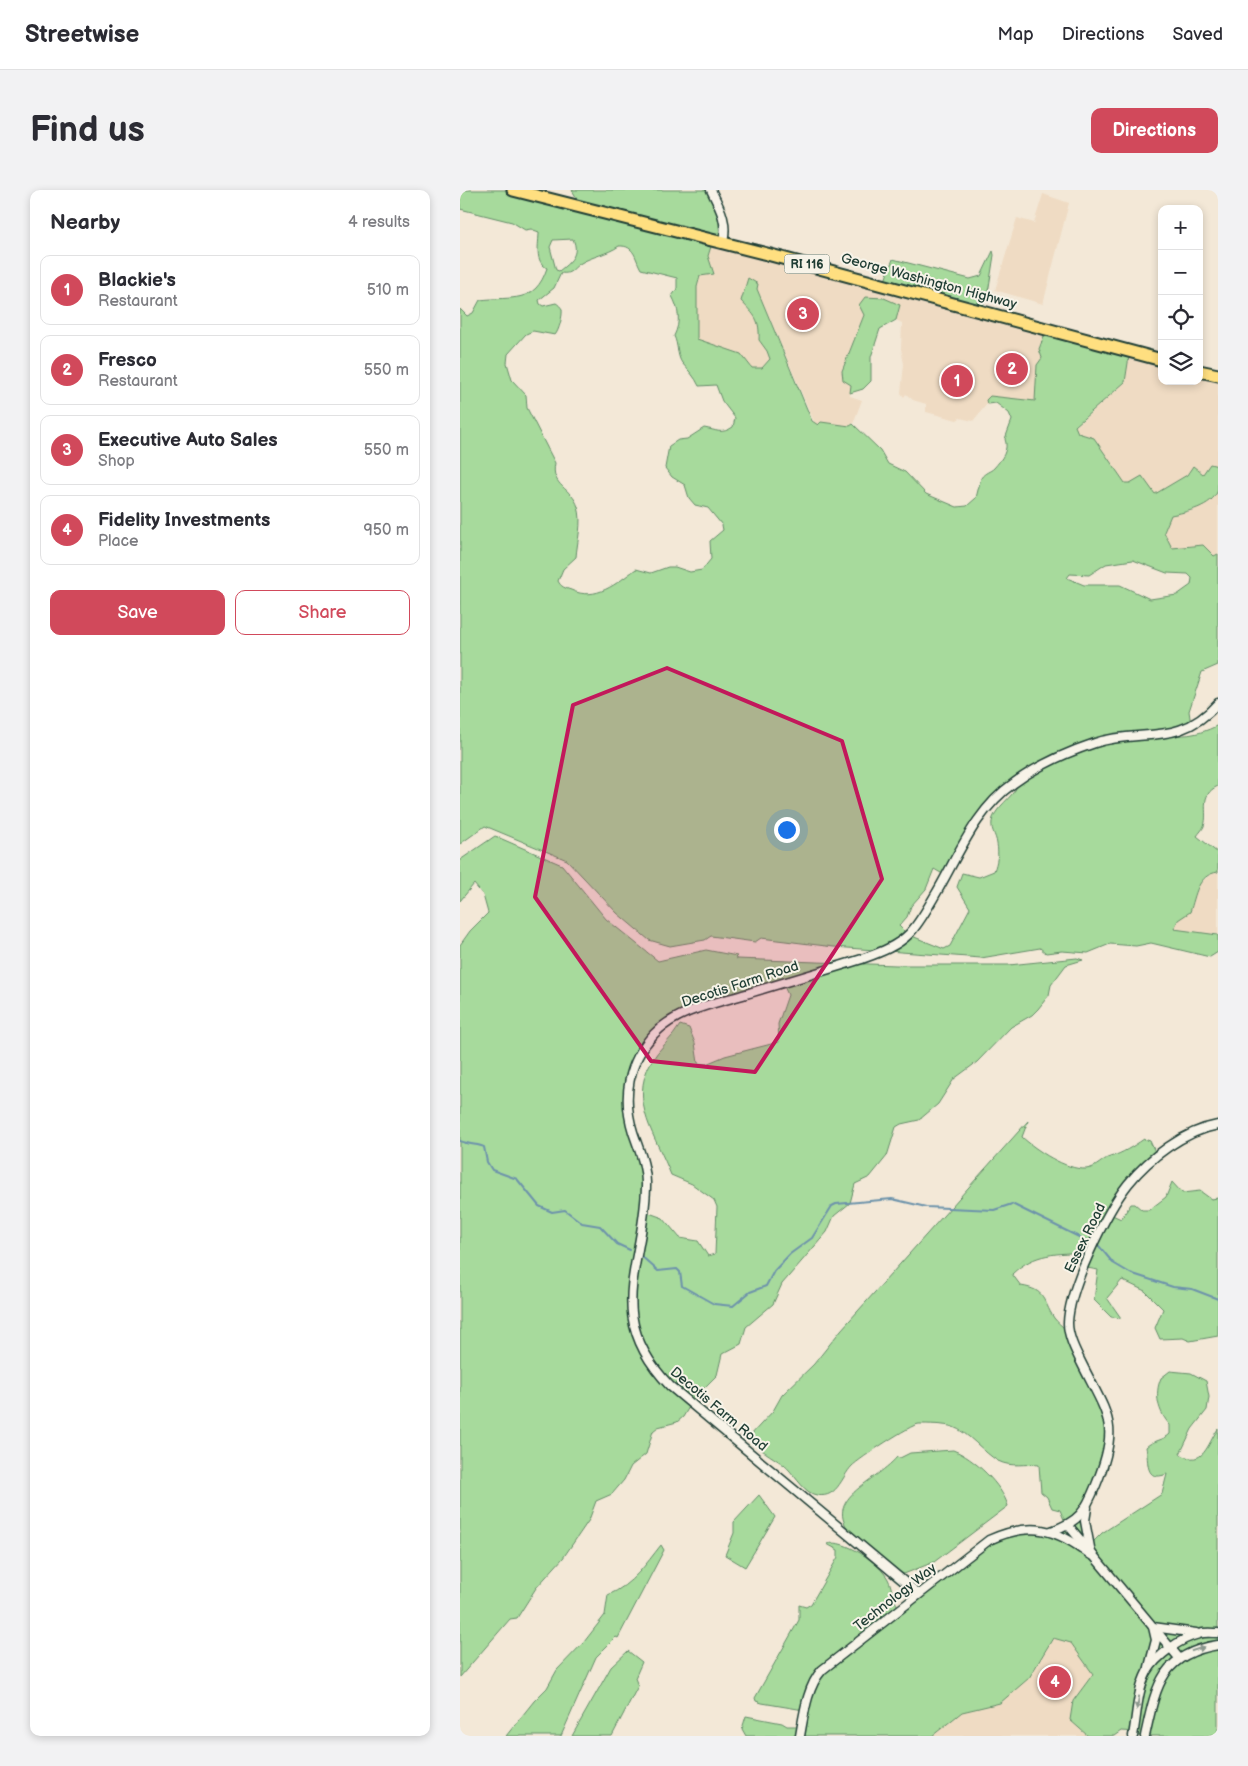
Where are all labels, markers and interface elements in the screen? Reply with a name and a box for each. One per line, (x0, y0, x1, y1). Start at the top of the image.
text: Streetwise (25, 20, 139, 49)
text: Map (998, 24, 1034, 45)
text: Directions (1062, 24, 1144, 45)
text: Saved (1172, 24, 1223, 45)
button: Directions (1091, 108, 1218, 153)
text: Find us (30, 109, 145, 152)
map controls (1158, 205, 1203, 385)
button: + (1158, 205, 1203, 250)
text: Nearby (50, 210, 120, 235)
text: 4 results (348, 213, 410, 232)
street label: George Washington Highway (839, 249, 1019, 313)
button: − (1158, 250, 1203, 295)
road number: RI 116 (784, 254, 830, 274)
text: Blackie's (98, 269, 176, 292)
text: 1 (64, 281, 70, 300)
text: 510 m (367, 281, 409, 300)
text: Restaurant (98, 292, 178, 311)
pin: 3 (787, 295, 819, 333)
button: locate (1158, 295, 1203, 340)
button: layers (1158, 340, 1203, 385)
text: Fresco (98, 349, 157, 372)
pin: 2 (996, 350, 1028, 388)
text: 2 (62, 361, 72, 380)
text: 550 m (364, 361, 409, 380)
pin: 1 (941, 362, 973, 400)
text: Restaurant (98, 372, 178, 391)
text: Executive Auto Sales (98, 429, 278, 452)
text: 3 (62, 441, 72, 460)
text: 550 m (364, 441, 409, 460)
text: Shop (98, 452, 135, 471)
text: Fidelity Investments (98, 509, 270, 532)
text: 4 (62, 521, 72, 540)
text: 950 m (364, 521, 409, 540)
text: Place (98, 532, 139, 551)
button: Save (50, 590, 225, 635)
button: Share (235, 590, 410, 635)
your location (774, 817, 800, 843)
street label: Decotis Farm Road (679, 957, 801, 1011)
street label: Essex Road (1061, 1200, 1109, 1276)
street label: Decotis Farm Road (667, 1363, 771, 1455)
street label: Technology Way (850, 1559, 940, 1635)
one-way arrow (1190, 1645, 1205, 1653)
pin: 4 (1039, 1663, 1071, 1701)
one-way arrow (1134, 1696, 1142, 1712)

